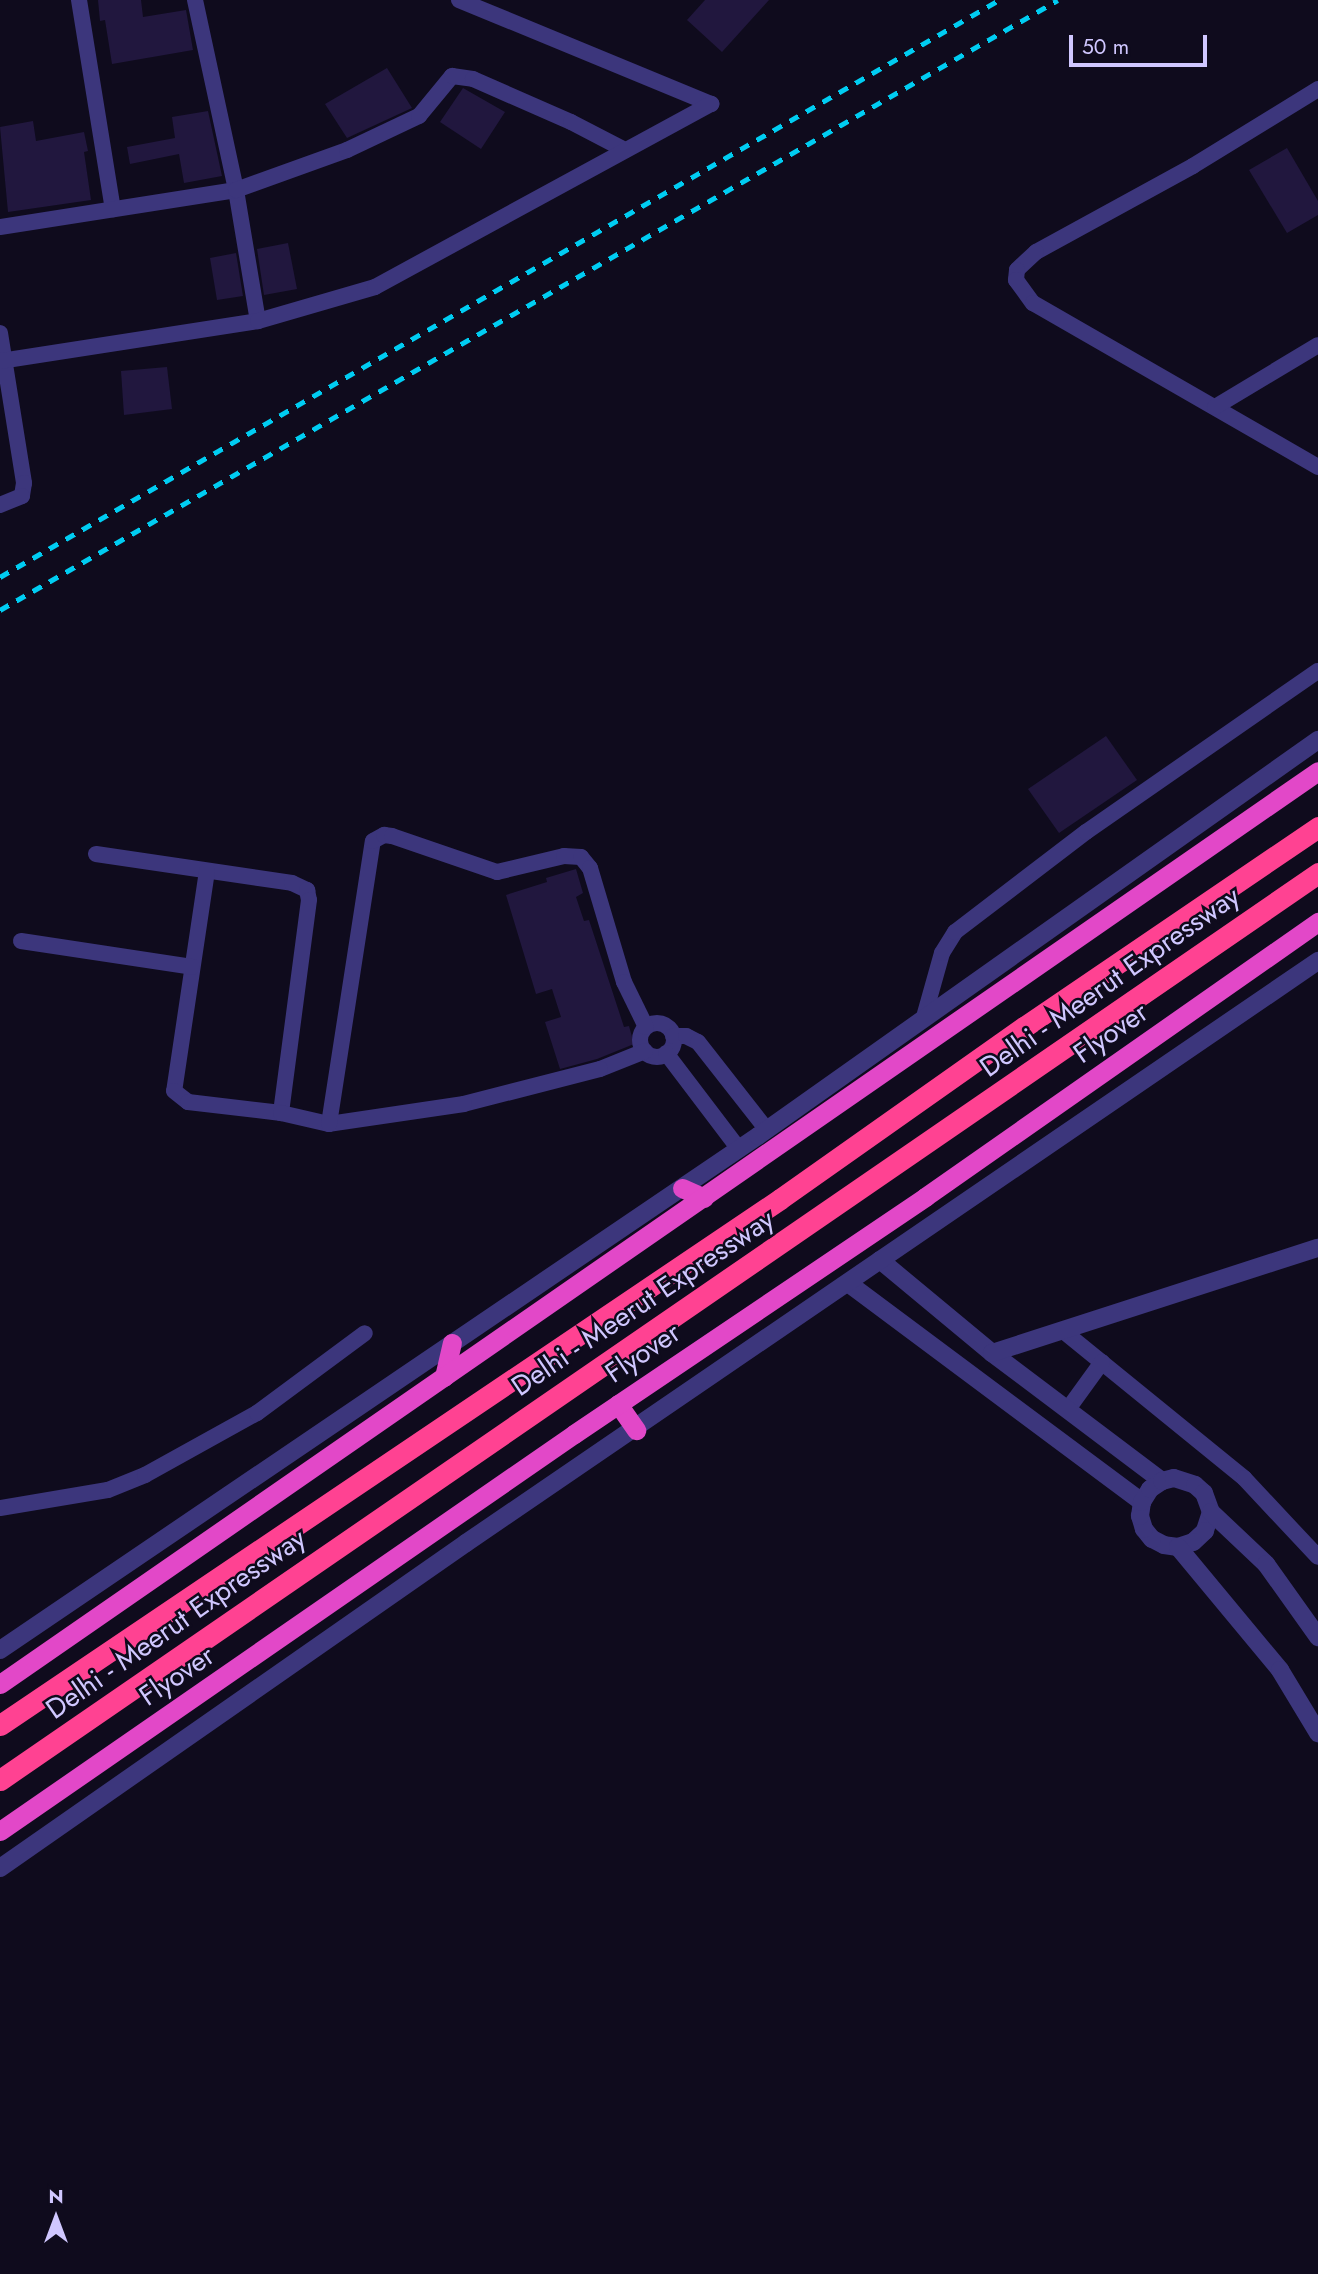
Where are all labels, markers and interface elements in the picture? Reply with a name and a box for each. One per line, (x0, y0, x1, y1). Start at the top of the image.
scale bar (1073, 21, 1211, 65)
text: 50 m (1082, 32, 1129, 62)
street label: Delhi - Meerut Expressway (974, 880, 1246, 1084)
street label: Flyover (1067, 995, 1155, 1071)
street label: Delhi - Meerut Expressway (505, 1203, 781, 1403)
street label: Flyover (599, 1316, 687, 1390)
street label: Delhi - Meerut Expressway (40, 1522, 312, 1726)
street label: Flyover (133, 1639, 221, 1713)
north arrow (21, 2183, 91, 2253)
text: N (48, 2183, 64, 2210)

